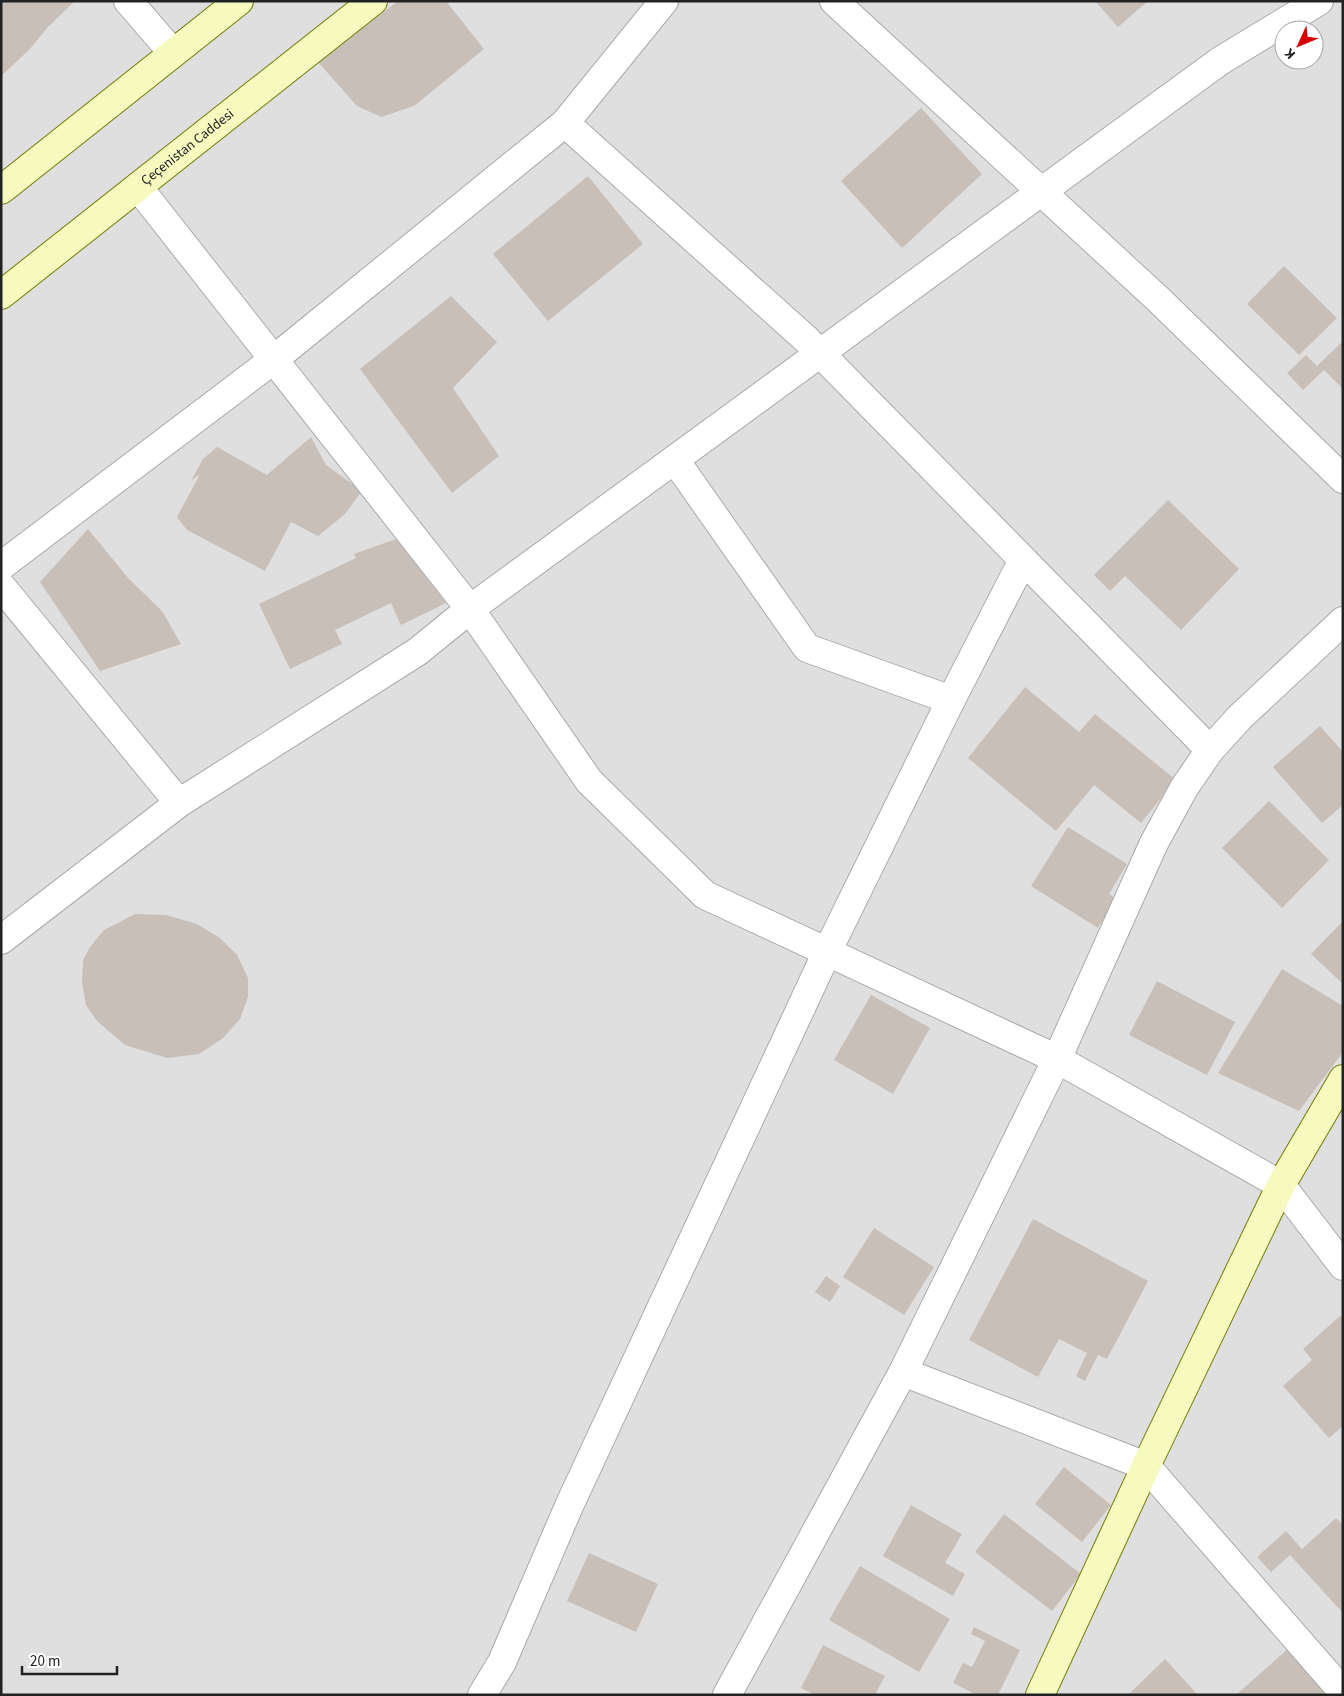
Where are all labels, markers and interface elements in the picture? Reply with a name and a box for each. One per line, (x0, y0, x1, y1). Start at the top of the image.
north arrow (1274, 20, 1324, 70)
text: K (1280, 43, 1301, 63)
street label: Çeçenistan Caddesi (137, 104, 238, 190)
scale bar (22, 1644, 118, 1676)
text: 20 m (30, 1651, 60, 1672)

